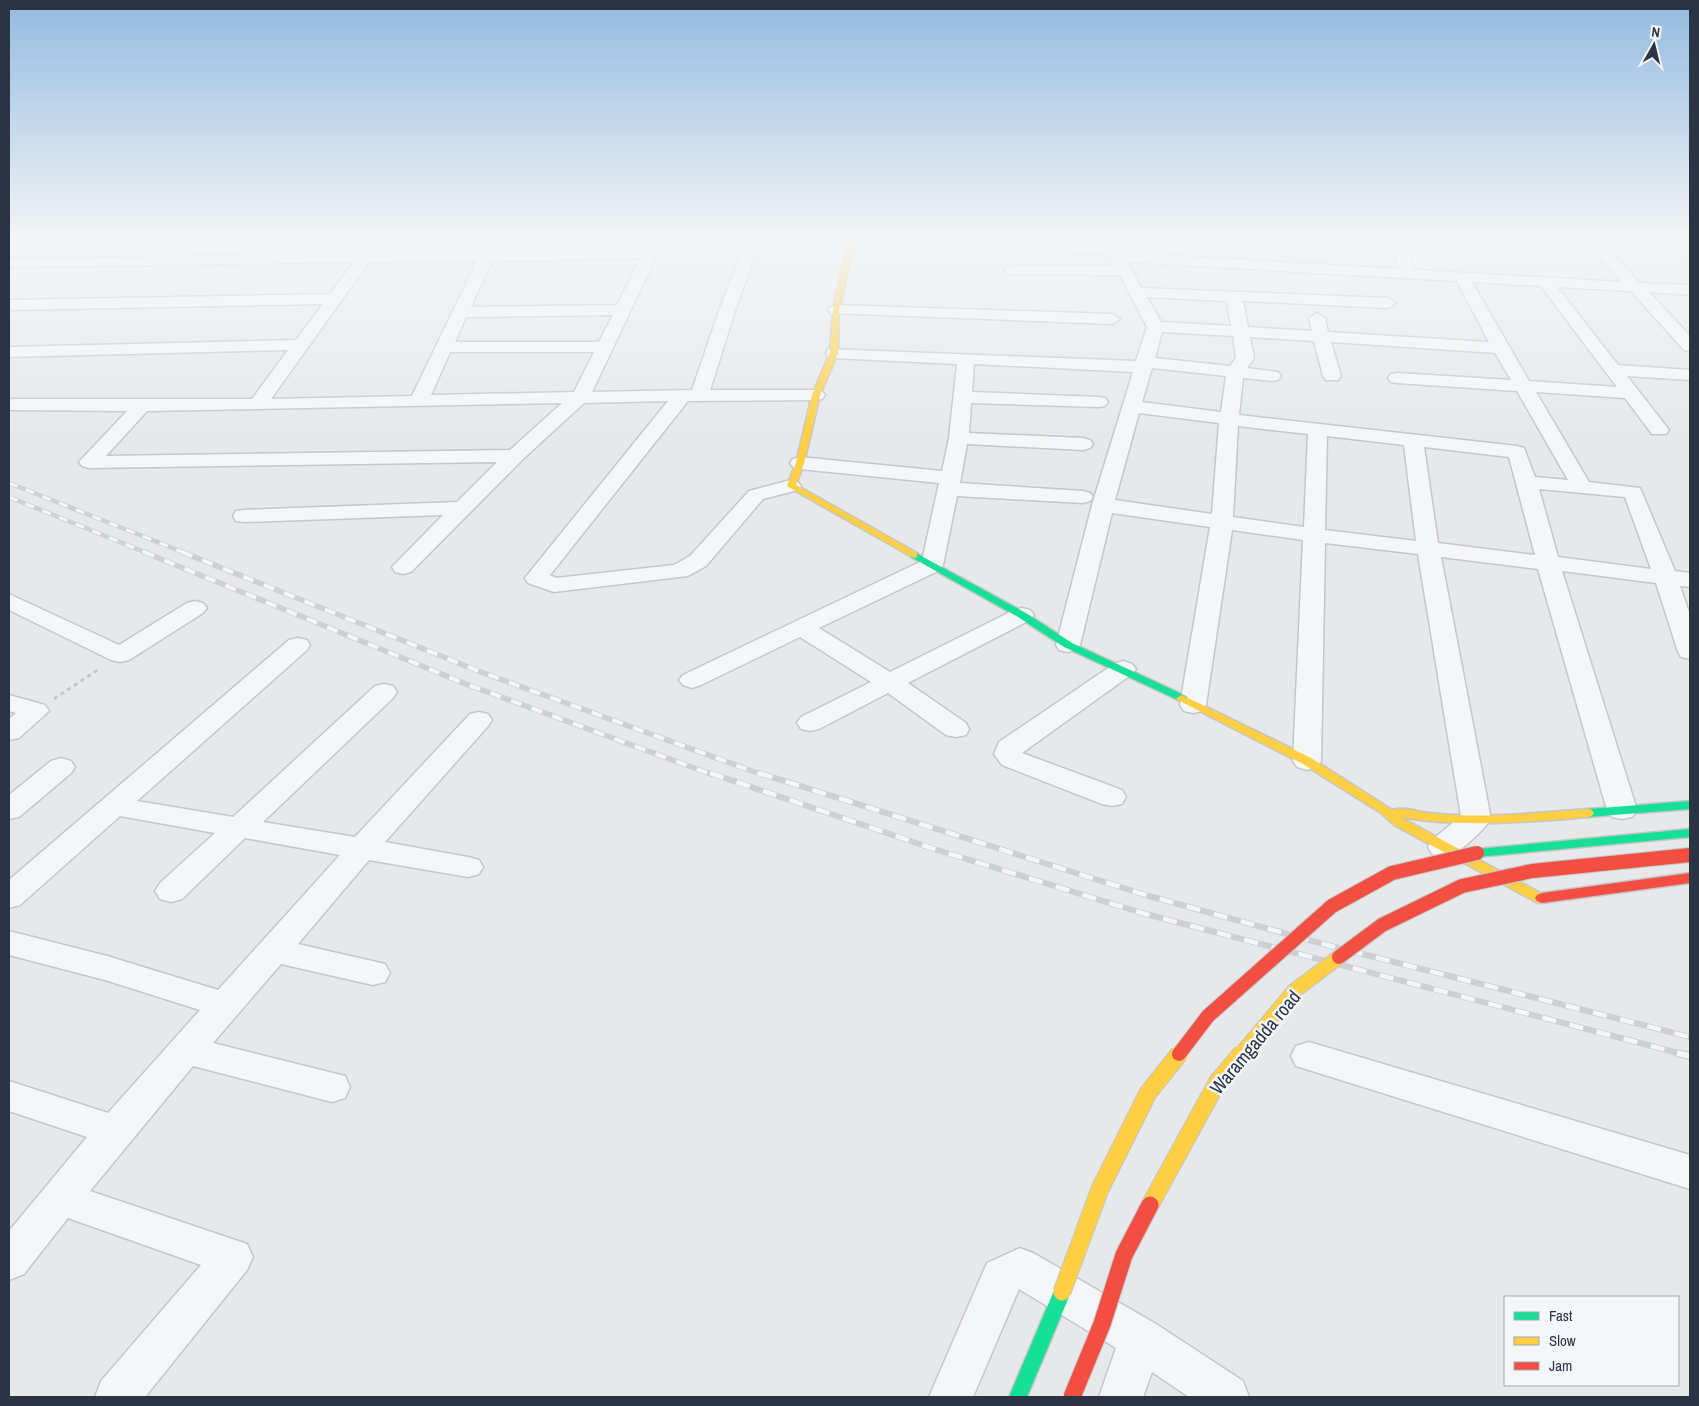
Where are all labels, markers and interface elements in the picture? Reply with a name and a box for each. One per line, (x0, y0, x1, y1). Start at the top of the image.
north arrow (1629, 20, 1679, 70)
text: N (1650, 23, 1661, 42)
street label: Waramgadda road (1204, 984, 1306, 1100)
legend (1504, 1296, 1679, 1386)
text: Fast (1549, 1305, 1573, 1326)
text: Slow (1549, 1330, 1576, 1351)
text: Jam (1549, 1355, 1572, 1376)

